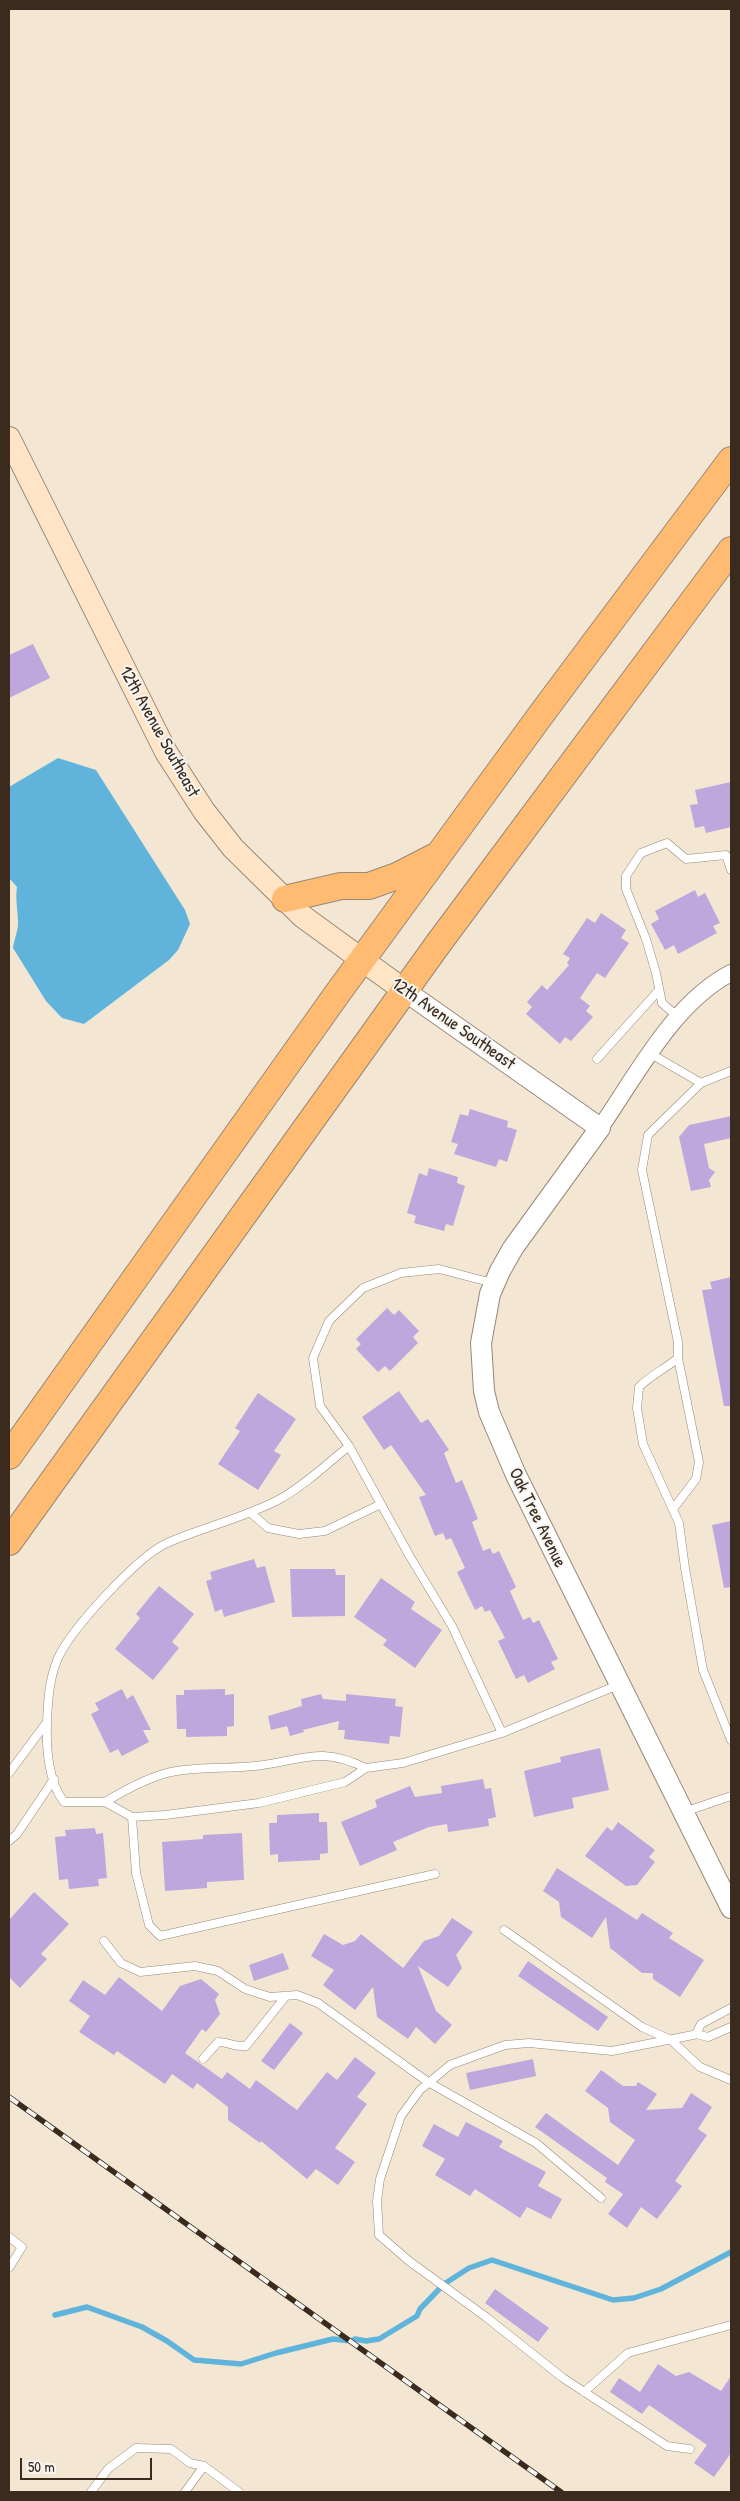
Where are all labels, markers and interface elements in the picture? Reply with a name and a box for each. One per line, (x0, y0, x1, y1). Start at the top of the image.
street label: 12th Avenue Southeast (114, 663, 204, 801)
street label: 12th Avenue Southeast (387, 973, 519, 1075)
street label: Oak Tree Avenue (504, 1465, 570, 1571)
scale bar (22, 2448, 155, 2480)
text: 50 m (28, 2456, 55, 2477)

